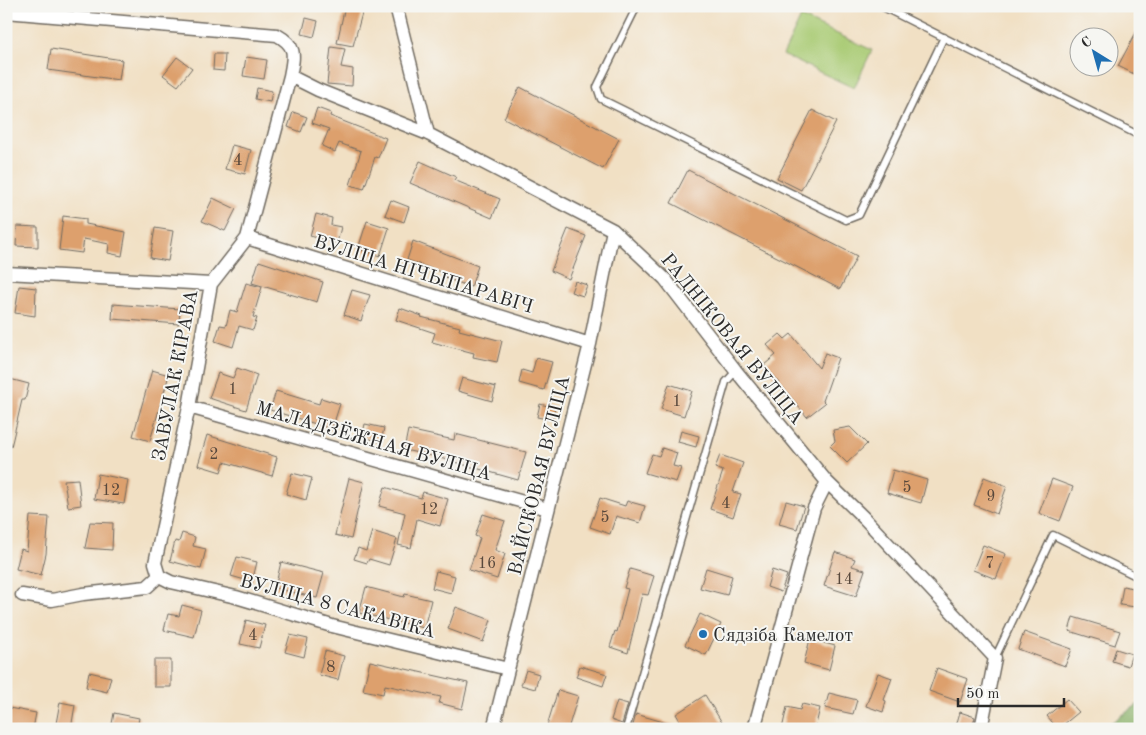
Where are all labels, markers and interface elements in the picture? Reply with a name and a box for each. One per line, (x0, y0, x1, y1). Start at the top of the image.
north arrow (1068, 28, 1118, 78)
text: С (1079, 34, 1095, 51)
house number: 4 (233, 153, 243, 169)
street label: ВУЛІЦА НІЧЫПАРАВІЧ (311, 233, 535, 318)
street label: РАДНІКОВАЯ ВУЛІЦА (656, 251, 806, 429)
street label: ЗАВУЛАК КІРАВА (151, 288, 202, 463)
street label: ВАЙСКОВАЯ ВУЛІЦА (502, 372, 575, 577)
house number: 1 (228, 382, 238, 398)
house number: 1 (672, 394, 682, 410)
street label: МАЛАДЗЁЖНАЯ ВУЛІЦА (253, 397, 495, 485)
house number: 2 (209, 447, 219, 463)
house number: 5 (902, 480, 912, 496)
house number: 12 (102, 483, 120, 499)
house number: 9 (986, 489, 996, 505)
house number: 4 (721, 496, 731, 512)
house number: 12 (420, 502, 438, 518)
house number: 5 (600, 510, 610, 526)
house number: 16 (478, 556, 496, 572)
house number: 7 (985, 556, 995, 572)
street label: ВУЛІЦА 8 САКАВІКА (238, 572, 438, 643)
house number: 14 (835, 572, 853, 588)
place label: Сядзіба Камелот (713, 627, 853, 646)
house number: 4 (248, 628, 258, 644)
marker: Сядзіба Камелот (697, 628, 709, 640)
house number: 8 (326, 660, 336, 676)
scale bar (958, 675, 1065, 707)
text: 50 m (966, 687, 1000, 702)

